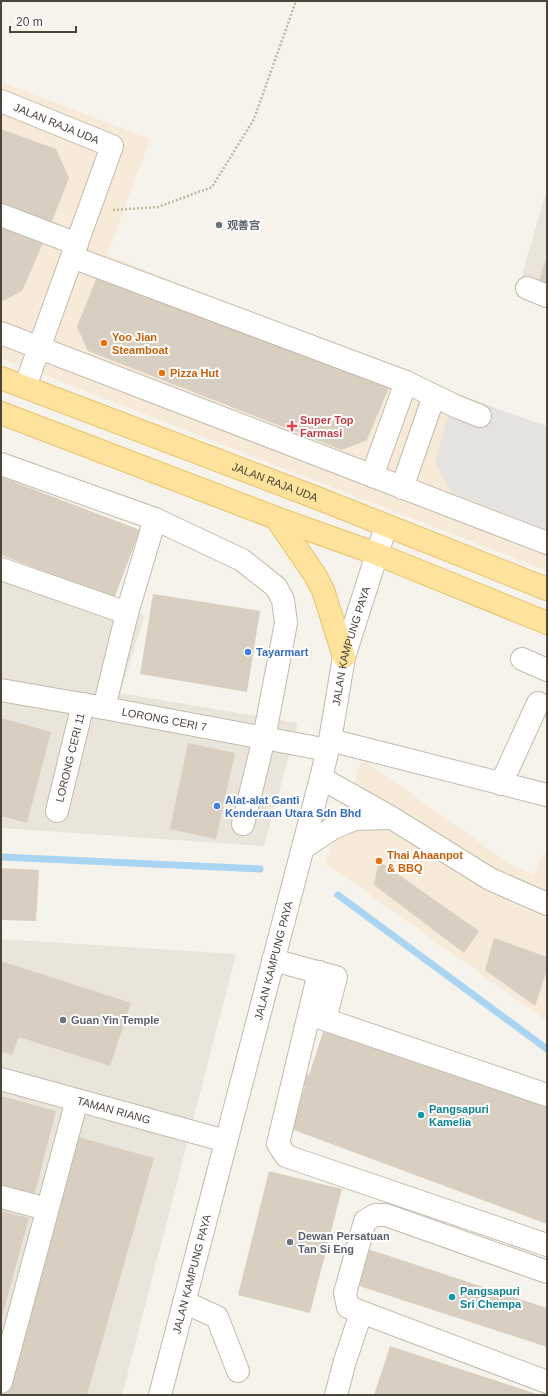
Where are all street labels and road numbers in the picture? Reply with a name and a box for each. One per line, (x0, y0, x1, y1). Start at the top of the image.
street label: JALAN RAJA UDA (12, 101, 102, 146)
street label: JALAN RAJA UDA (230, 460, 320, 504)
street label: JALAN KAMPUNG PAYA (330, 584, 372, 707)
street label: LORONG CERI 7 (121, 705, 208, 733)
street label: LORONG CERI 11 (53, 712, 87, 803)
street label: JALAN KAMPUNG PAYA (252, 899, 295, 1022)
street label: TAMAN RIANG (76, 1094, 152, 1126)
street label: JALAN KAMPUNG PAYA (170, 1212, 213, 1335)

